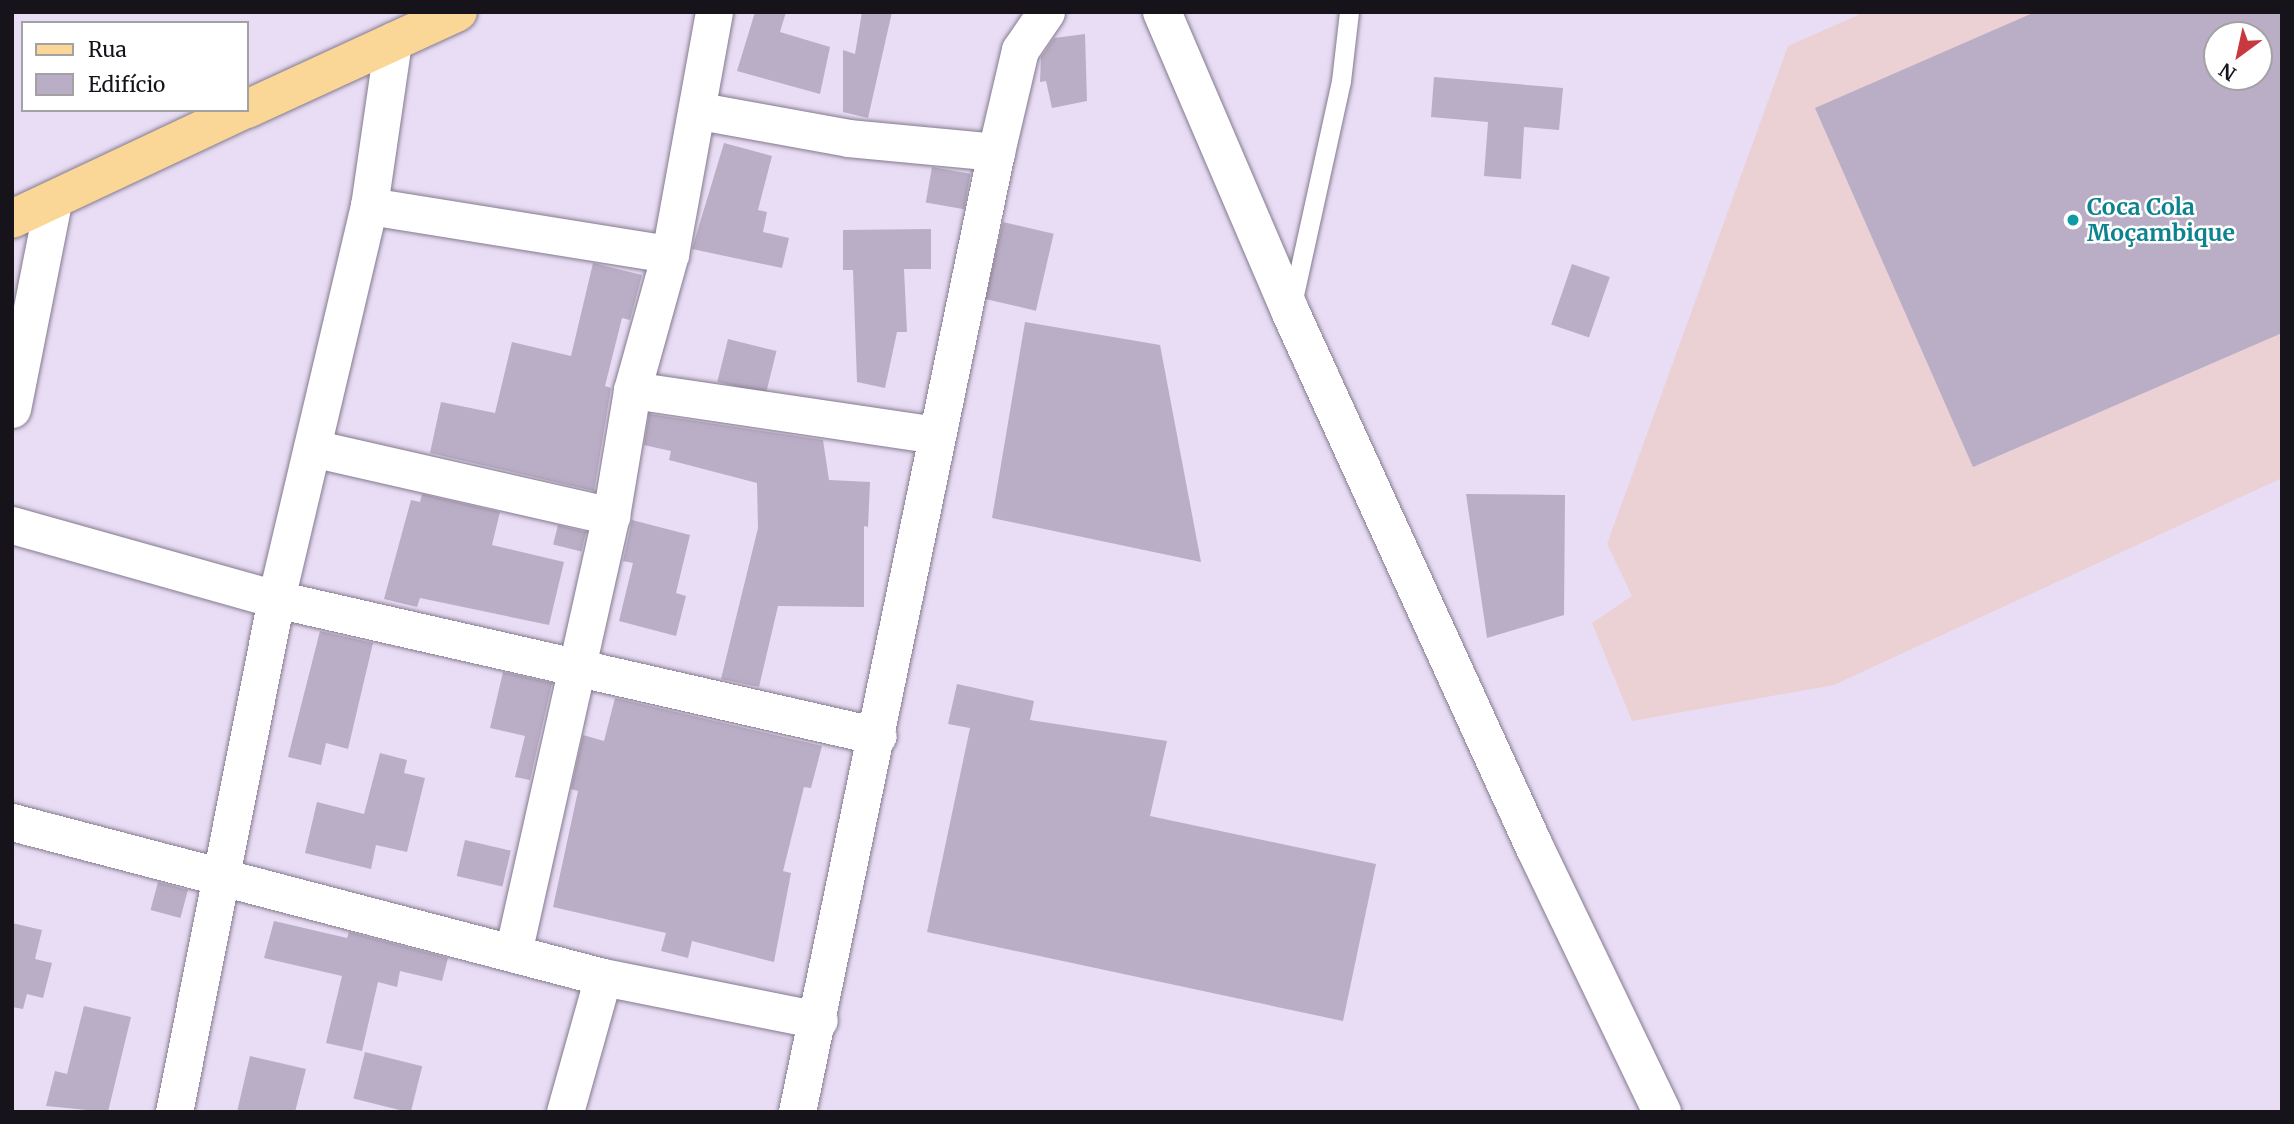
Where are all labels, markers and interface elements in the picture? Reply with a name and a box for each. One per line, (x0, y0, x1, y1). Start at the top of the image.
legend (21, 21, 248, 112)
north arrow (2203, 21, 2273, 91)
text: Rua (88, 36, 127, 63)
text: N (2215, 58, 2240, 86)
text: Edifício (88, 71, 165, 98)
place label: Coca Cola Moçambique (2087, 193, 2235, 247)
marker: Coca Cola Moçambique (2065, 212, 2081, 228)

